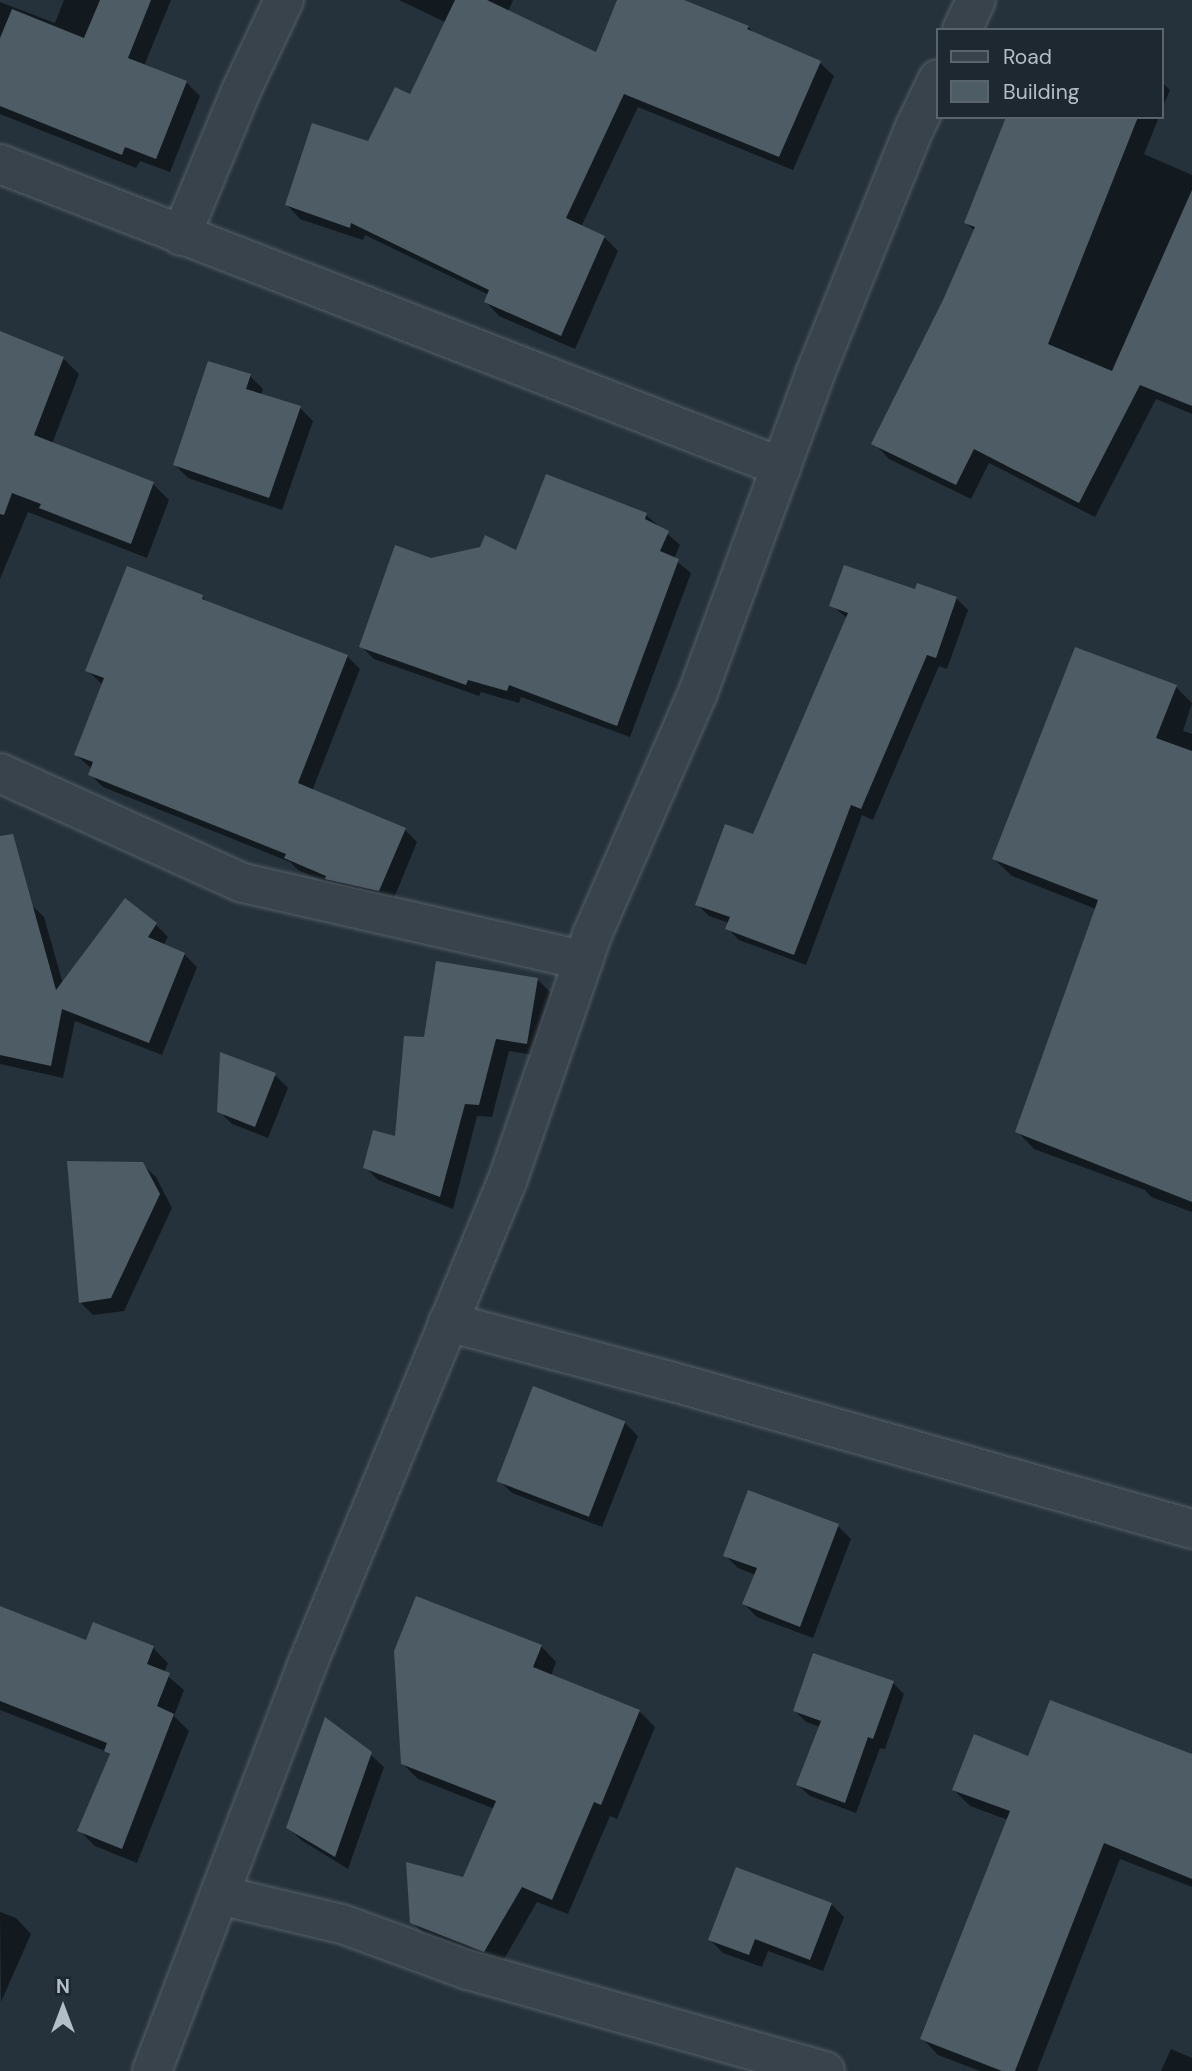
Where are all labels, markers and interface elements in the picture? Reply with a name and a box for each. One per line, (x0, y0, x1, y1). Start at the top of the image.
legend (936, 28, 1164, 119)
text: Road (1003, 43, 1052, 71)
text: Building (1003, 78, 1079, 106)
north arrow (28, 1973, 98, 2043)
text: N (56, 1974, 70, 1999)

